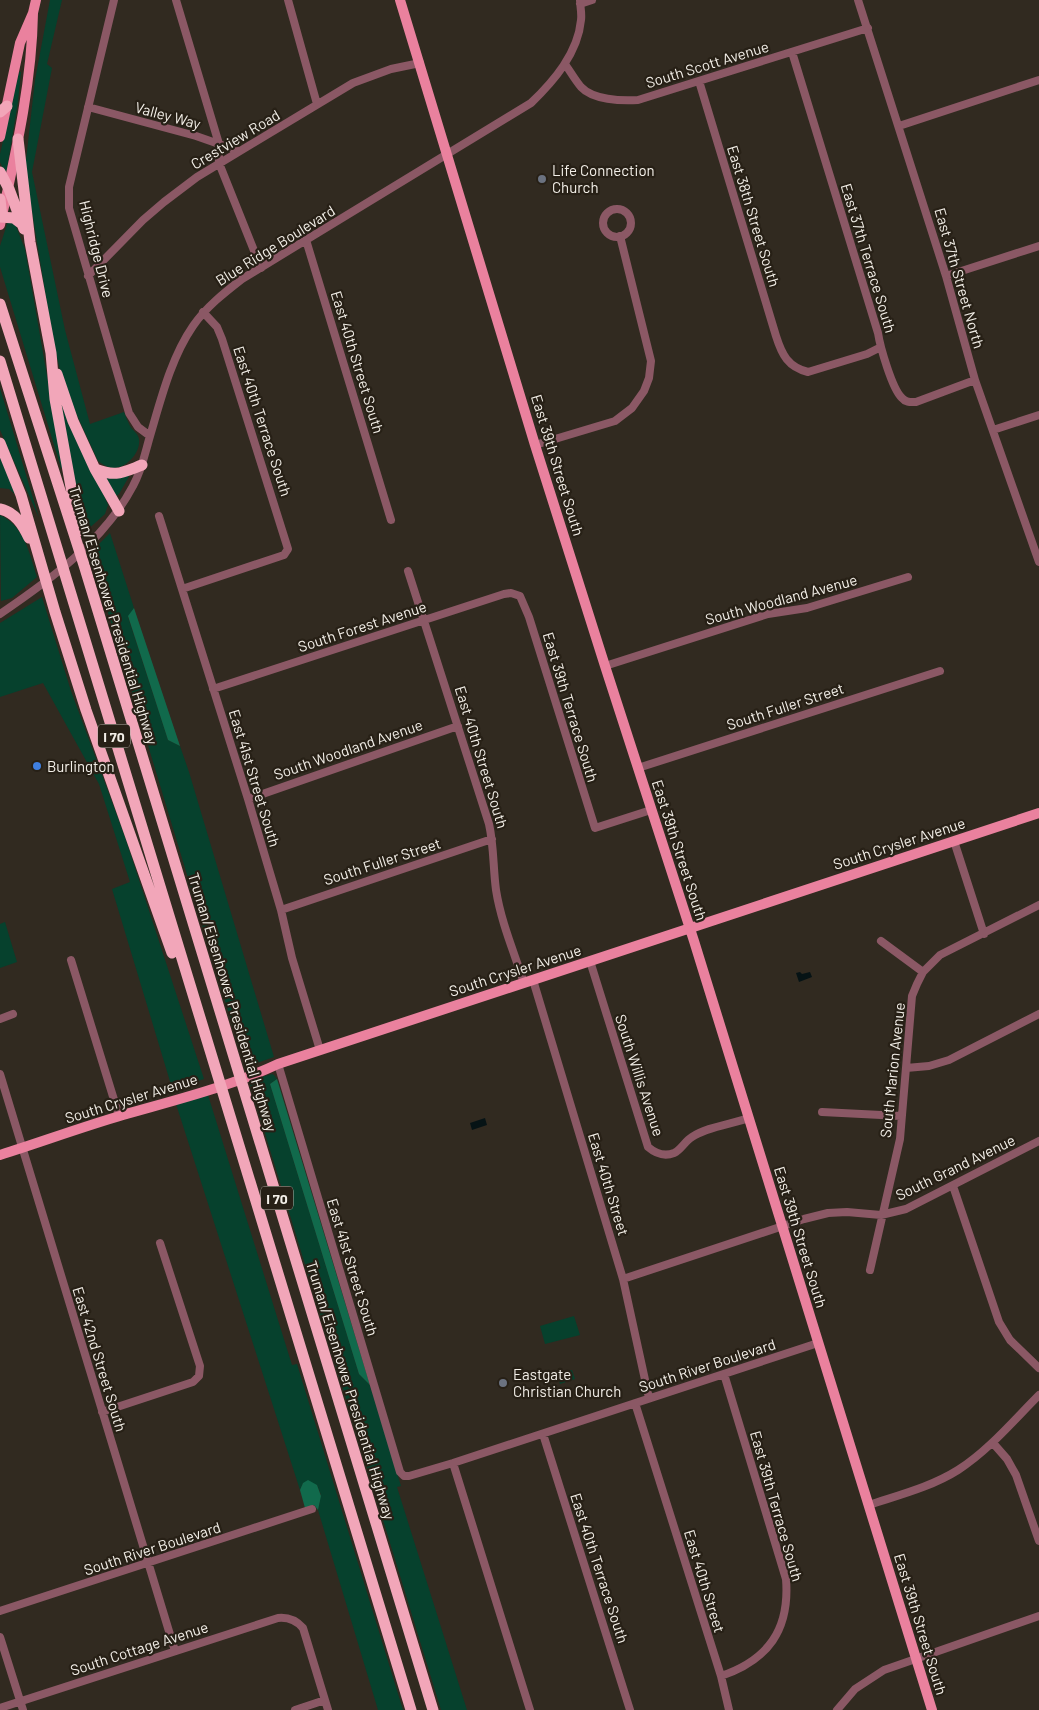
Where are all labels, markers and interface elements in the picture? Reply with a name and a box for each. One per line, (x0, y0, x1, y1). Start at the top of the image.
street label: South Scott Avenue (643, 37, 771, 91)
street label: Valley Way (133, 98, 203, 132)
street label: Crestview Road (187, 105, 283, 173)
street label: East 38th Street South (724, 143, 784, 289)
place label: Life Connection Church (552, 161, 655, 196)
marker: Life Connection Church (536, 173, 548, 185)
street label: East 37th Terrace South (838, 181, 900, 335)
street label: Highridge Drive (76, 198, 118, 300)
street label: Blue Ridge Boulevard (212, 201, 338, 289)
street label: East 37th Street North (931, 206, 989, 350)
street label: East 40th Street South (328, 289, 388, 435)
street label: East 40th Terrace South (230, 344, 296, 498)
street label: East 39th Street South (528, 392, 588, 538)
street label: Truman/Eisenhower Presidential Highway (66, 483, 162, 747)
street label: South Woodland Avenue (703, 570, 859, 628)
street label: South Forest Avenue (295, 597, 429, 655)
street label: East 39th Terrace South (540, 630, 602, 784)
street label: South Fuller Street (724, 679, 846, 733)
street label: East 40th Street South (452, 684, 512, 830)
street label: East 41st Street South (226, 707, 284, 849)
street label: South Woodland Avenue (271, 715, 425, 783)
road number: I 70 (98, 724, 130, 748)
place label: Burlington (47, 757, 115, 775)
marker: Burlington (31, 760, 43, 772)
street label: East 39th Street South (649, 777, 711, 923)
street label: South Crysler Avenue (831, 813, 967, 873)
street label: South Fuller Street (321, 834, 443, 888)
street label: Truman/Eisenhower Presidential Highway (185, 870, 281, 1134)
street label: South Crysler Avenue (447, 940, 583, 1000)
street label: South Marion Avenue (876, 1001, 908, 1139)
street label: South Willis Avenue (612, 1012, 668, 1138)
street label: South Crysler Avenue (63, 1069, 199, 1127)
street label: East 40th Street (585, 1130, 633, 1238)
street label: South Grand Avenue (892, 1130, 1018, 1204)
street label: East 39th Street South (771, 1164, 831, 1310)
road number: I 70 (261, 1186, 293, 1210)
street label: East 41st Street South (324, 1196, 382, 1338)
street label: Truman/Eisenhower Presidential Highway (303, 1258, 399, 1522)
street label: East 42nd Street South (69, 1284, 131, 1434)
street label: South River Boulevard (636, 1334, 778, 1396)
place label: Eastgate Christian Church (513, 1365, 621, 1400)
marker: Eastgate Christian Church (497, 1377, 509, 1389)
street label: East 39th Terrace South (747, 1429, 807, 1583)
street label: East 40th Terrace South (567, 1491, 633, 1645)
street label: South River Boulevard (81, 1517, 223, 1579)
street label: East 40th Street (681, 1527, 729, 1635)
street label: East 39th Street South (891, 1551, 951, 1697)
street label: South Cottage Avenue (68, 1617, 210, 1679)

